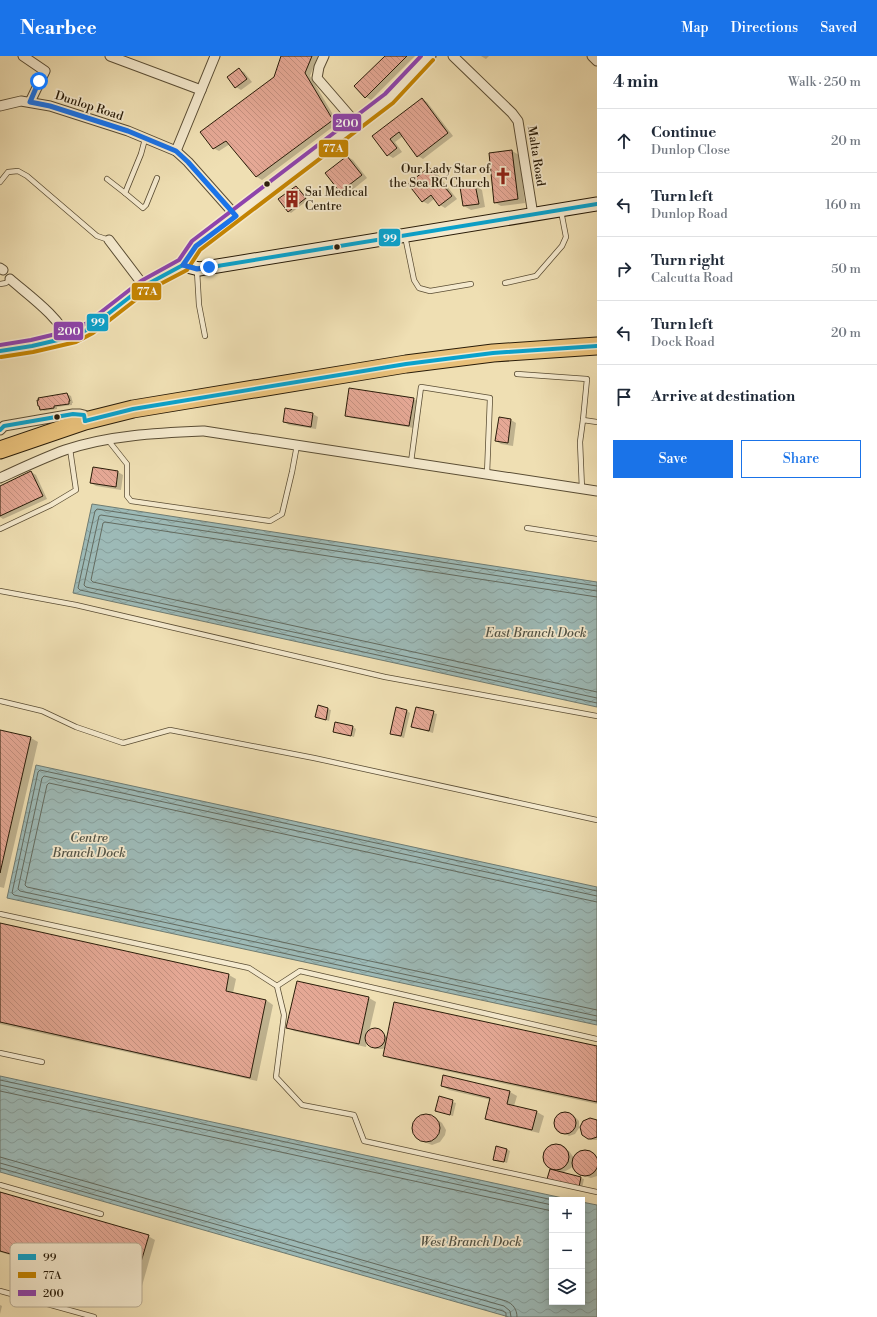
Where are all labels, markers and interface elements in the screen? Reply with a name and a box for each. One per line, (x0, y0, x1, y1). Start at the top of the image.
text: Nearbee (20, 16, 97, 40)
text: Map (681, 19, 709, 37)
text: Directions (731, 19, 798, 37)
text: Saved (820, 19, 857, 37)
text: 4 min (613, 71, 658, 93)
route start (30, 72, 48, 90)
text: Walk · 250 m (788, 74, 861, 90)
street label: Dunlop Road (53, 88, 125, 124)
line badge: 200 (332, 113, 362, 132)
text: 200 (336, 117, 358, 131)
text: Continue (651, 123, 716, 142)
street label: Malta Road (524, 125, 548, 188)
icon: ahead (613, 130, 635, 152)
text: 20 m (831, 133, 861, 149)
line badge: 77A (318, 139, 349, 158)
text: 77A (323, 142, 344, 156)
text: Dunlop Close (651, 142, 730, 158)
place label: Our Lady Star of the Sea RC Church (389, 162, 491, 191)
church icon: Our Lady Star of the Sea RC Church (493, 166, 513, 186)
unlabelled marker (262, 179, 272, 189)
place label: Sai Medical Centre (305, 185, 368, 214)
text: Turn left (651, 187, 713, 206)
building icon: Sai Medical Centre (282, 189, 302, 209)
icon: left (613, 194, 635, 216)
text: 160 m (825, 197, 861, 213)
text: Dunlop Road (651, 206, 728, 222)
line badge: 99 (378, 228, 401, 247)
text: 99 (383, 232, 397, 246)
unlabelled marker (332, 242, 342, 252)
text: Turn right (651, 251, 725, 270)
route end (200, 258, 218, 276)
icon: right (613, 258, 635, 280)
text: 50 m (831, 261, 861, 277)
text: Calcutta Road (651, 270, 733, 286)
line badge: 77A (131, 282, 162, 301)
text: 77A (137, 285, 158, 299)
line badge: 99 (86, 313, 109, 332)
text: Turn left (651, 315, 713, 334)
text: 99 (91, 316, 105, 330)
line badge: 200 (53, 321, 84, 341)
icon: left (613, 322, 635, 344)
text: 200 (58, 325, 80, 339)
text: 20 m (831, 325, 861, 341)
text: Dock Road (651, 334, 715, 350)
icon: arrive (613, 386, 635, 408)
text: Arrive at destination (651, 387, 795, 406)
unlabelled marker (52, 412, 62, 422)
button: Save (613, 440, 733, 478)
button: Share (741, 440, 861, 478)
water label: East Branch Dock (484, 625, 587, 641)
water label: Centre Branch Dock (51, 830, 126, 861)
map controls (549, 1197, 585, 1305)
button: + (549, 1197, 585, 1233)
button: − (549, 1233, 585, 1269)
water label: West Branch Dock (420, 1234, 522, 1250)
legend (10, 1243, 142, 1307)
text: 99 (43, 1251, 57, 1265)
text: 77A (43, 1269, 62, 1283)
button: layers (549, 1269, 585, 1305)
text: 200 (43, 1287, 64, 1301)

